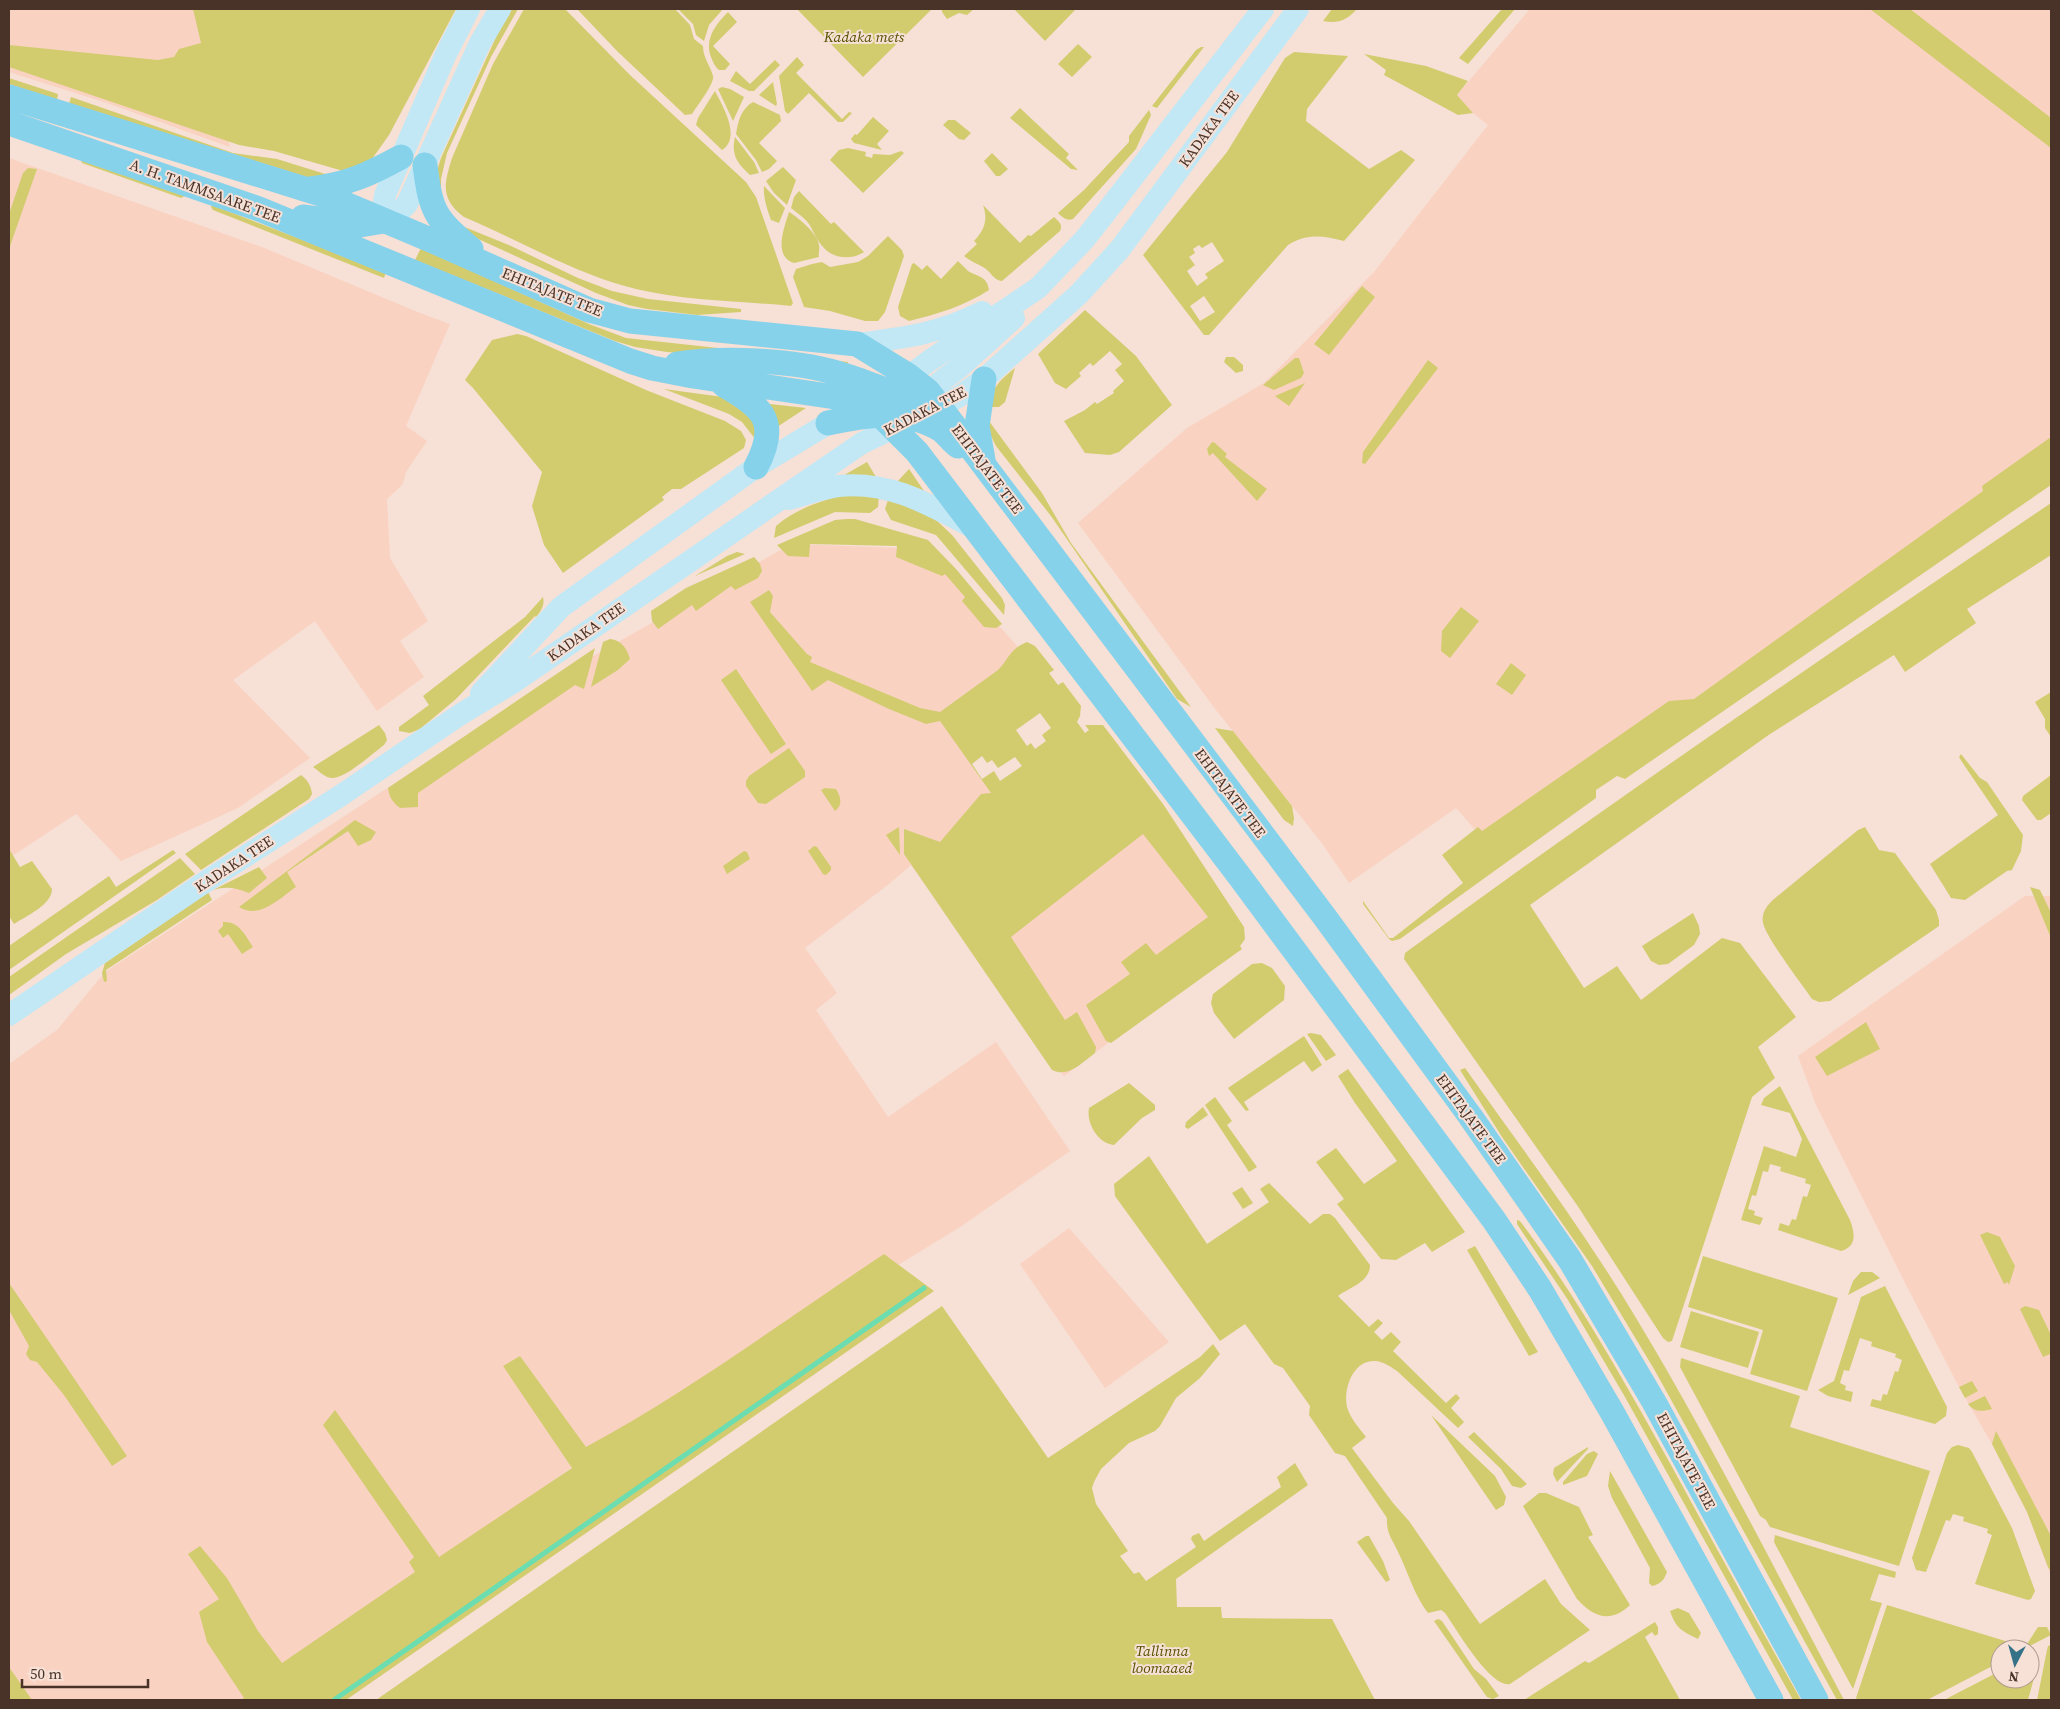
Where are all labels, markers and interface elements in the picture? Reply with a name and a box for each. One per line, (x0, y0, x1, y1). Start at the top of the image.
park label: Kadaka mets (823, 26, 905, 47)
street label: KADAKA TEE (1174, 86, 1244, 171)
street label: A. H. TAMMSAARE TEE (127, 154, 283, 228)
street label: EHITAJATE TEE (499, 262, 606, 321)
street label: KADAKA TEE (880, 381, 970, 440)
street label: EHITAJATE TEE (947, 420, 1028, 518)
street label: KADAKA TEE (543, 597, 629, 666)
street label: EHITAJATE TEE (1190, 744, 1271, 842)
street label: KADAKA TEE (190, 830, 277, 897)
street label: EHITAJATE TEE (1432, 1069, 1511, 1168)
street label: EHITAJATE TEE (1652, 1409, 1721, 1513)
north arrow (1990, 1639, 2040, 1689)
park label: Tallinna loomaaed (1132, 1640, 1192, 1678)
scale bar (22, 1656, 149, 1688)
text: 50 m (30, 1663, 62, 1684)
text: N (2008, 1666, 2020, 1687)

